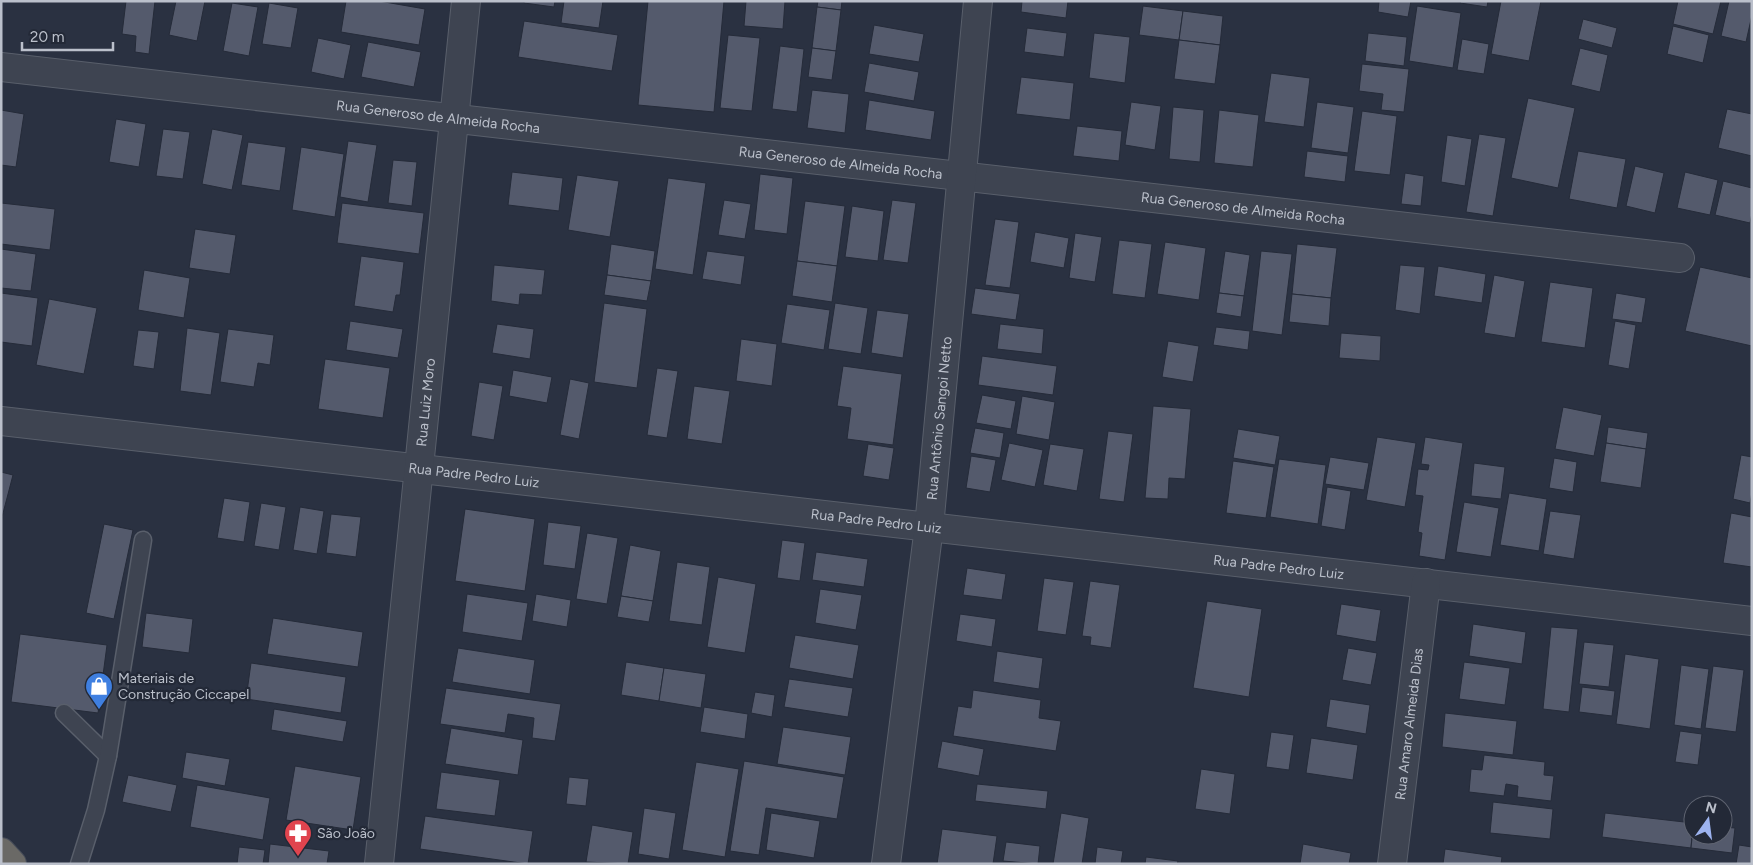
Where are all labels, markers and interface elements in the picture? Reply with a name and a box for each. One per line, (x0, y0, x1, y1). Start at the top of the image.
scale bar (22, 20, 114, 52)
text: 20 m (30, 28, 64, 46)
street label: Rua Generoso de Almeida Rocha (335, 97, 541, 137)
street label: Rua Generoso de Almeida Rocha (738, 143, 943, 183)
street label: Rua Generoso de Almeida Rocha (1140, 189, 1346, 229)
street label: Rua Antônio Sangoi Netto (924, 336, 956, 501)
street label: Rua Luiz Moro (413, 357, 439, 447)
street label: Rua Padre Pedro Luiz (407, 460, 540, 491)
street label: Rua Padre Pedro Luiz (810, 506, 943, 537)
street label: Rua Padre Pedro Luiz (1212, 552, 1345, 583)
street label: Rua Amaro Almeida Dias (1392, 647, 1427, 801)
place label: Materiais de Construção Ciccapel (118, 670, 249, 703)
shop icon: Materiais de Construção Ciccapel (84, 671, 114, 710)
north arrow (1683, 795, 1733, 845)
text: N (1704, 798, 1718, 817)
pharmacy icon: São João (283, 818, 313, 857)
place label: São João (317, 825, 375, 842)

